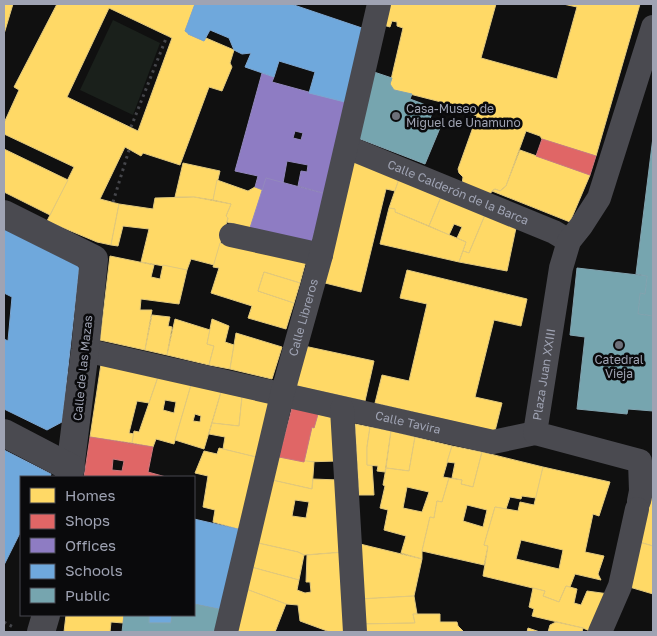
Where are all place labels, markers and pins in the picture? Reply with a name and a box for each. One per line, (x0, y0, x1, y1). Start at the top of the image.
place label: Casa-Museo de Miguel de Unamuno (406, 101, 521, 130)
marker: Casa-Museo de Miguel de Unamuno (390, 110, 402, 122)
marker: Catedral Vieja (613, 339, 625, 351)
place label: Catedral Vieja (594, 352, 644, 381)

